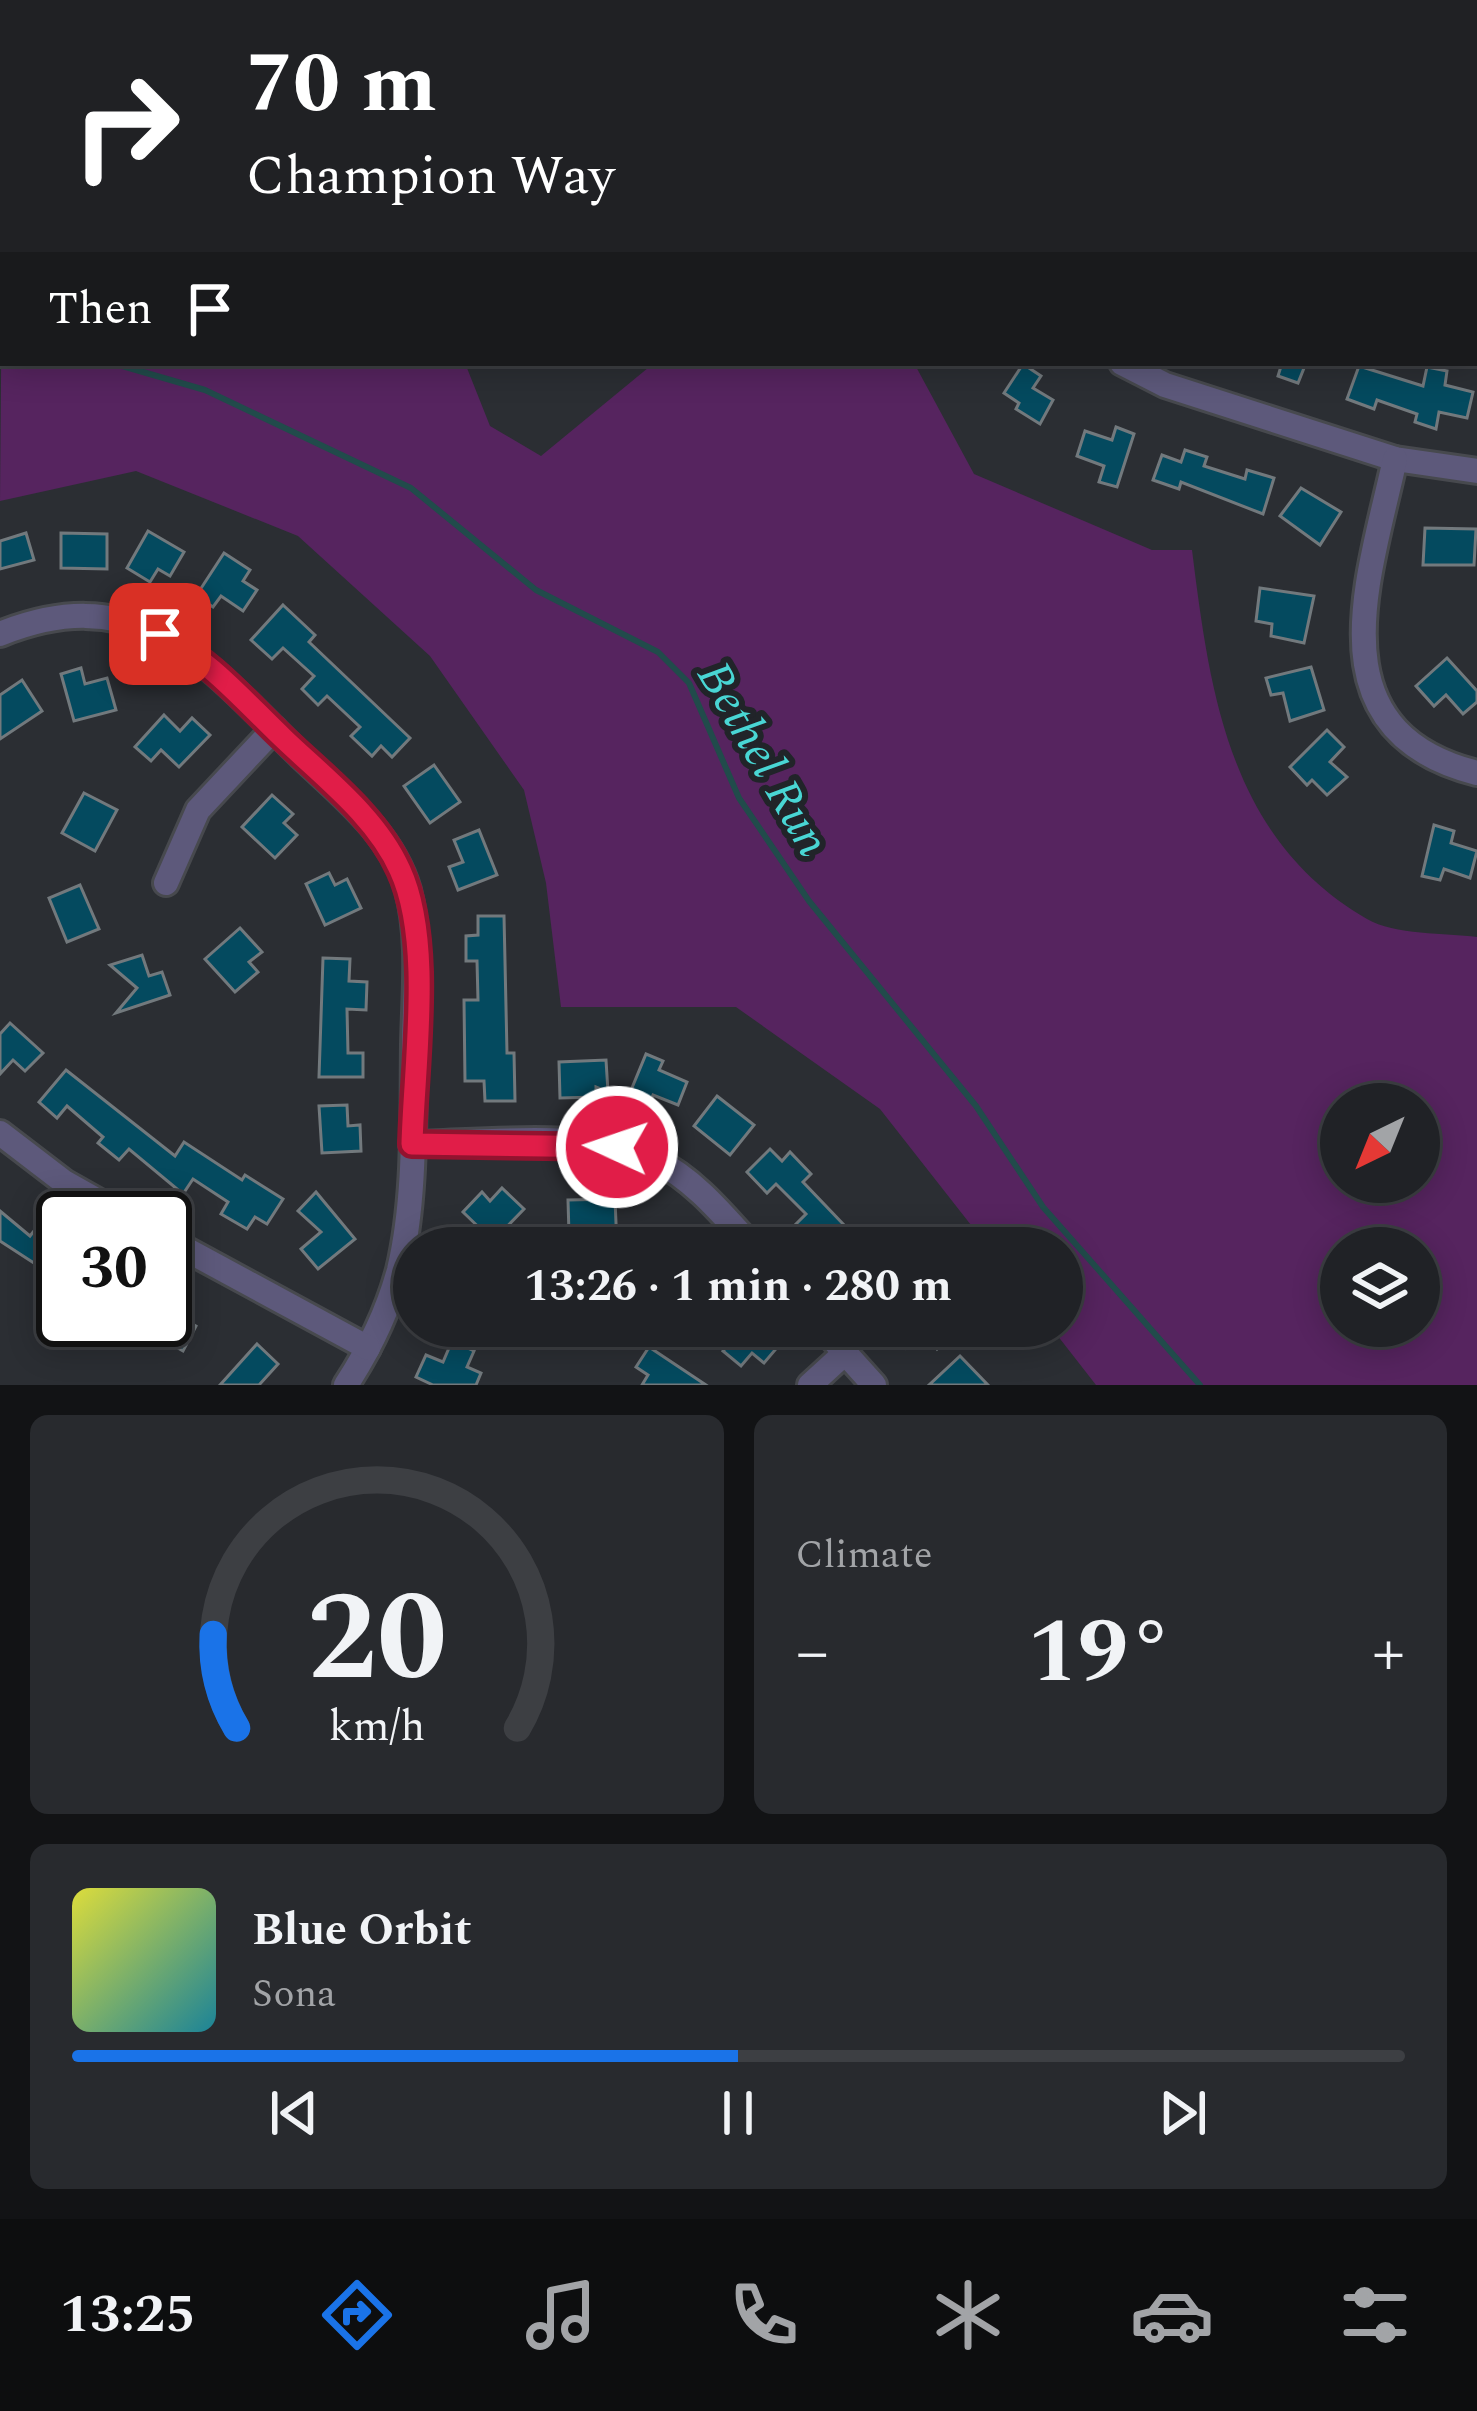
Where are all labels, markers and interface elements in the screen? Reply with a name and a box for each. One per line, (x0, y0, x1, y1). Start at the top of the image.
text: 70 m (246, 21, 437, 149)
icon: right (48, 48, 204, 204)
text: Champion Way (246, 136, 615, 218)
text: Then (48, 275, 153, 344)
icon: arrive (177, 276, 243, 342)
pin (109, 583, 211, 685)
icon: arrive (127, 601, 193, 667)
water label: Bethel Run (678, 648, 848, 870)
north arrow (1320, 1083, 1440, 1203)
map controls (1320, 1083, 1440, 1347)
position arrow (554, 1084, 680, 1210)
speed limit sign: 30 (36, 1191, 192, 1347)
button: layers (1320, 1227, 1440, 1347)
text: 13:26 · 1 min · 280 m (524, 1252, 952, 1321)
text: Climate (796, 1526, 933, 1585)
text: 20 (307, 1545, 447, 1735)
text: 19° (1027, 1585, 1173, 1722)
text: − (796, 1603, 829, 1704)
text: + (1372, 1603, 1405, 1704)
text: km/h (328, 1694, 425, 1759)
text: Blue Orbit (252, 1896, 472, 1965)
text: Sona (252, 1965, 336, 2024)
icon: previous (261, 2080, 327, 2146)
icon: pause (705, 2080, 771, 2146)
icon: next (1150, 2080, 1216, 2146)
icon: directions (315, 2273, 399, 2357)
icon: music (519, 2273, 603, 2357)
icon: phone (722, 2273, 806, 2357)
icon: climate (926, 2273, 1010, 2357)
icon: car (1130, 2273, 1214, 2357)
icon: filters (1333, 2273, 1417, 2357)
text: 13:25 (60, 2274, 195, 2356)

